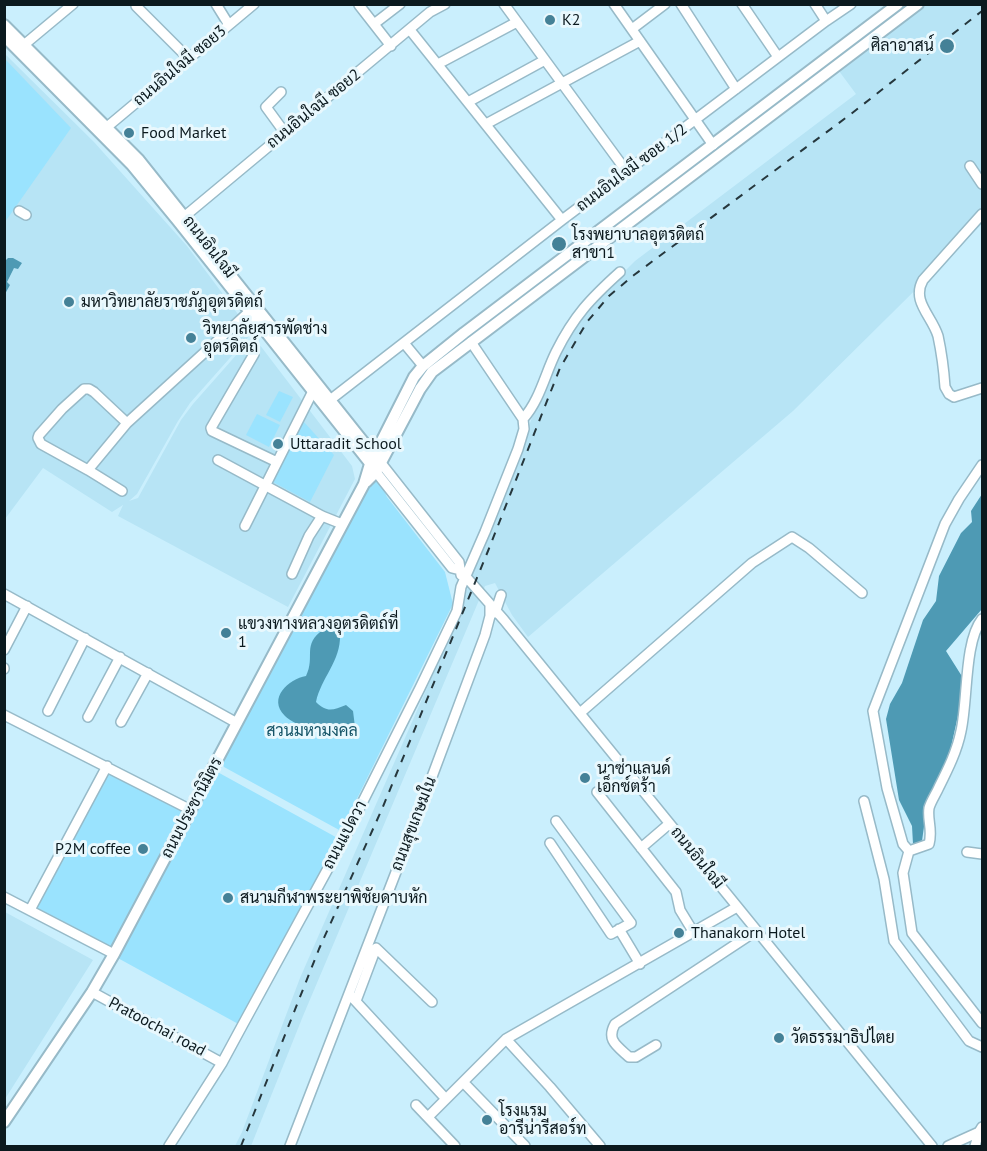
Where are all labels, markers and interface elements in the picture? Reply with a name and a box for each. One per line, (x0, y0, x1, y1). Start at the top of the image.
place label: K2 (562, 10, 580, 30)
marker: K2 (543, 13, 557, 27)
street label: ถนนอินใจมี ซอย3 (130, 22, 230, 110)
place label: ศิลาอาสน์ (871, 36, 934, 56)
marker: ศิลาอาสน์ (938, 37, 956, 55)
street label: ถนนอินใจมี ซอย2 (263, 65, 365, 153)
street label: ถนนอินใจมี ซอย 1/2 (573, 120, 691, 216)
place label: Food Market (141, 123, 226, 143)
marker: Food Market (122, 126, 136, 140)
street label: ถนนอินใจมี (179, 212, 239, 282)
place label: โรงพยาบาลอุตรดิตถ์ สาขา1 (572, 225, 704, 263)
marker: โรงพยาบาลอุตรดิตถ์ สาขา1 (550, 235, 568, 253)
place label: มหาวิทยาลัยราชภัฏอุตรดิตถ์ (81, 292, 263, 312)
marker: มหาวิทยาลัยราชภัฏอุตรดิตถ์ (62, 295, 76, 309)
place label: วิทยาลัยสารพัดช่าง อุตรดิตถ์ (203, 319, 328, 357)
marker: วิทยาลัยสารพัดช่าง อุตรดิตถ์ (184, 331, 198, 345)
place label: Uttaradit School (290, 434, 401, 454)
marker: Uttaradit School (271, 437, 285, 451)
place label: แขวงทางหลวงอุตรดิตถ์ที่ 1 (238, 614, 399, 652)
marker: แขวงทางหลวงอุตรดิตถ์ที่ 1 (219, 626, 233, 640)
park label: สวนมหามงคล (266, 721, 358, 741)
street label: ถนนประชานิมิตร (157, 754, 227, 862)
place label: นาซ่าแลนด์ เอ็กซ์ตร้า (597, 759, 671, 797)
marker: นาซ่าแลนด์ เอ็กซ์ตร้า (578, 771, 592, 785)
street label: ถนนสุขเกษมใน (387, 774, 441, 874)
street label: ถนนแปดวา (319, 797, 371, 873)
street label: ถนนอินใจมี (666, 823, 728, 893)
place label: P2M coffee (55, 839, 131, 859)
marker: P2M coffee (136, 842, 150, 856)
place label: สนามกีฬาพระยาพิชัยดาบหัก (240, 888, 428, 908)
marker: สนามกีฬาพระยาพิชัยดาบหัก (221, 891, 235, 905)
place label: Thanakorn Hotel (691, 923, 805, 943)
marker: Thanakorn Hotel (672, 926, 686, 940)
street label: Pratoochai road (105, 993, 209, 1061)
place label: วัดธรรมาธิปไตย (791, 1028, 895, 1048)
marker: วัดธรรมาธิปไตย (772, 1031, 786, 1045)
place label: โรงแรม อารีน่ารีสอร์ท (499, 1101, 587, 1139)
marker: โรงแรม อารีน่ารีสอร์ท (480, 1113, 494, 1127)

